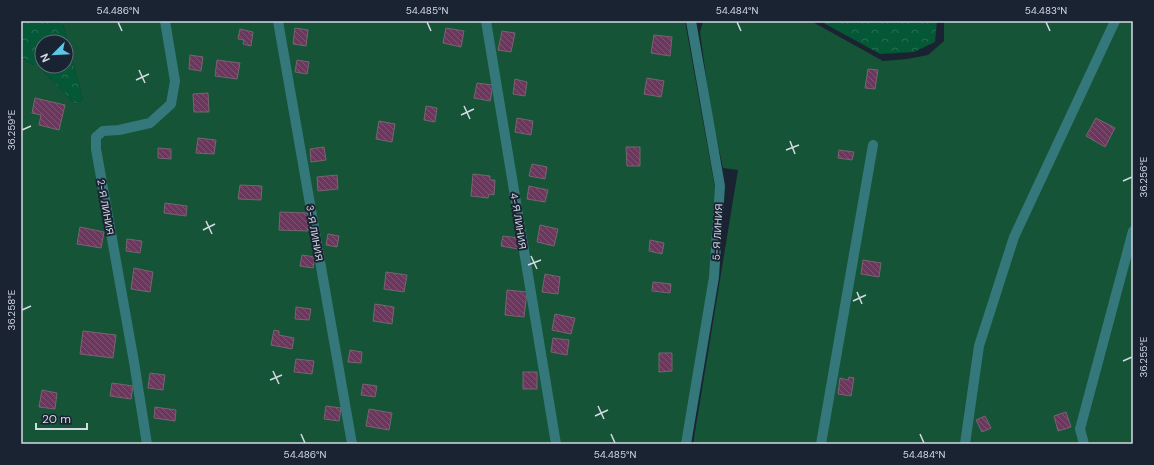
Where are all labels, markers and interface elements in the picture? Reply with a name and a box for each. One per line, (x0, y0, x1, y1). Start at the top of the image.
text: 54.486°N (97, 4, 140, 17)
text: 54.485°N (406, 4, 448, 17)
text: 54.484°N (716, 4, 758, 17)
text: 54.483°N (1025, 4, 1067, 17)
north arrow (34, 34, 74, 74)
text: N (37, 52, 53, 65)
text: 36.259°E (5, 109, 18, 150)
text: 36.256°E (1137, 156, 1150, 198)
street label: 2-Я ЛИНИЯ (94, 178, 117, 236)
street label: 4-Я ЛИНИЯ (508, 192, 529, 250)
street label: 5-Я ЛИНИЯ (710, 203, 725, 261)
street label: 3-Я ЛИНИЯ (303, 204, 326, 262)
text: 36.258°E (5, 289, 18, 330)
text: 36.255°E (1137, 336, 1150, 377)
scale bar (36, 405, 87, 431)
text: 20 m (42, 411, 71, 427)
text: 54.486°N (284, 448, 327, 461)
text: 54.485°N (594, 448, 636, 461)
text: 54.484°N (903, 448, 945, 461)

